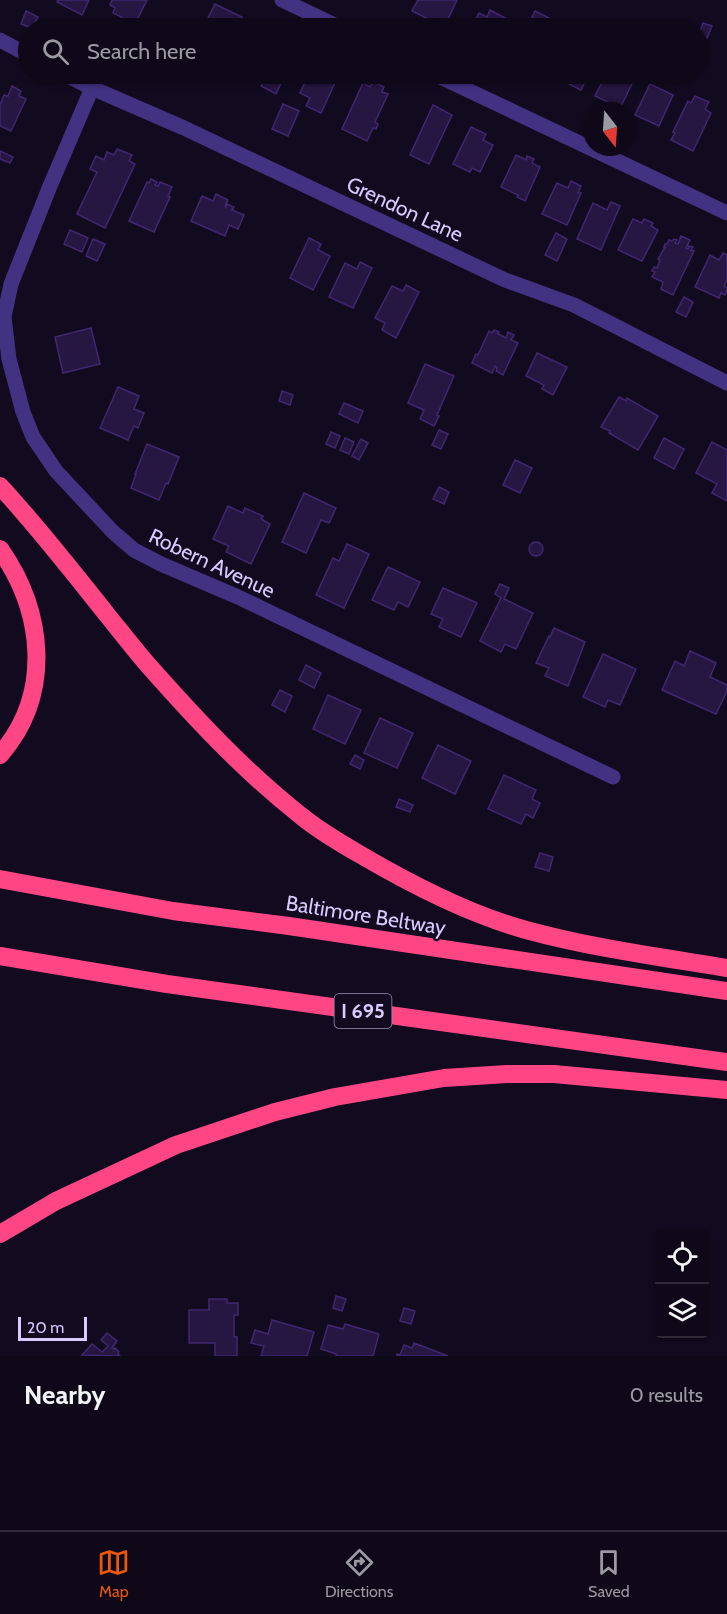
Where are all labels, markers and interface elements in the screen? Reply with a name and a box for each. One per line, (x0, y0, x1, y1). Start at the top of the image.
search box (18, 18, 709, 84)
icon: search (39, 35, 72, 68)
text: Search here (87, 38, 196, 65)
north arrow (583, 102, 637, 156)
street label: Grendon Lane (343, 171, 467, 247)
street label: Robern Avenue (145, 523, 279, 603)
street label: Baltimore Beltway (284, 890, 448, 940)
road number: I 695 (334, 994, 392, 1028)
map controls (655, 1230, 709, 1338)
button: locate (655, 1230, 709, 1284)
button: layers (655, 1284, 709, 1338)
scale bar (18, 1314, 87, 1342)
text: 20 m (27, 1318, 64, 1337)
text: Nearby (24, 1379, 105, 1411)
text: 0 results (630, 1383, 703, 1407)
tab: Map (97, 1546, 130, 1601)
tab: Directions (325, 1546, 393, 1601)
tab: Saved (588, 1546, 630, 1601)

